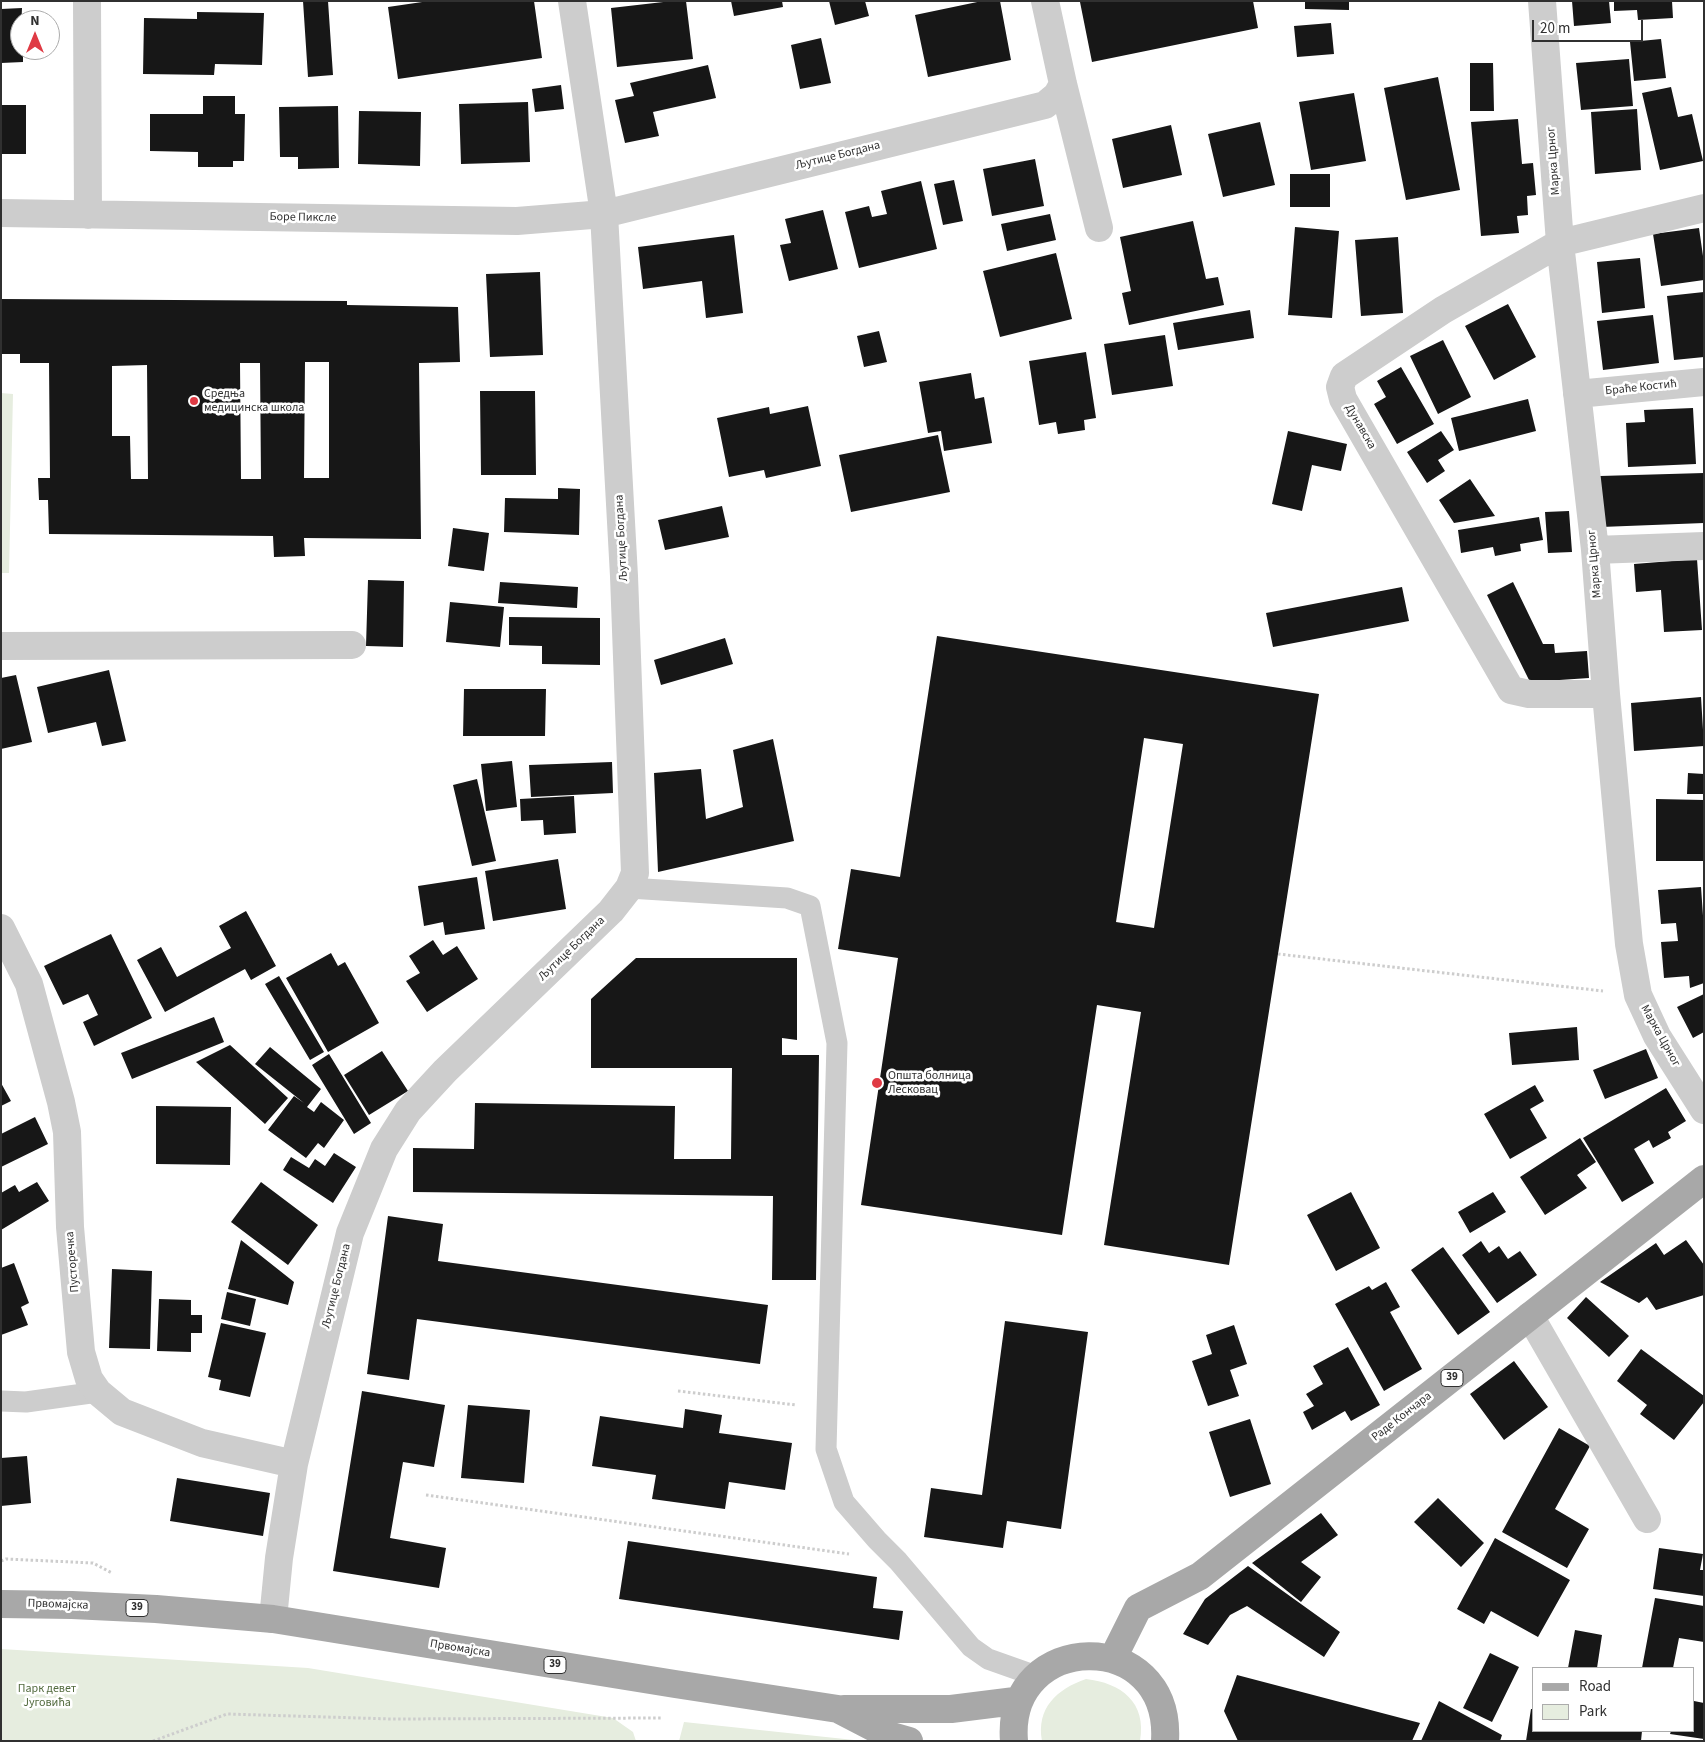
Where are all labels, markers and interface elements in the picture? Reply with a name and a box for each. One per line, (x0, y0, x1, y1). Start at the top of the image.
north arrow (10, 10, 60, 60)
scale bar (1535, 10, 1646, 42)
text: N (30, 11, 40, 31)
text: 20 m (1540, 18, 1570, 39)
street label: Марка Црног (1544, 126, 1564, 196)
street label: Љутице Богдана (794, 139, 882, 173)
street label: Боре Пиксле (270, 210, 336, 226)
street label: Браће Костић (1605, 377, 1677, 399)
place label: Средња медицинска школа (204, 387, 304, 415)
marker: Средња медицинска школа (188, 395, 200, 407)
street label: Дунавска (1341, 402, 1379, 452)
street label: Љутице Богдана (613, 494, 631, 582)
street label: Марка Црног (1585, 529, 1605, 599)
street label: Љутице Богдана (536, 914, 608, 984)
street label: Марка Црног (1637, 1003, 1683, 1069)
place label: Општа болница Лесковац (888, 1069, 971, 1097)
marker: Општа болница Лесковац (870, 1076, 884, 1090)
street label: Пусторечка (63, 1231, 83, 1293)
street label: Љутице Богдана (320, 1242, 354, 1330)
road number: 39 (1441, 1370, 1463, 1386)
street label: Раде Кончара (1369, 1389, 1435, 1445)
street label: Првомајска (27, 1597, 89, 1613)
road number: 39 (126, 1600, 148, 1616)
street label: Првомајска (429, 1637, 491, 1661)
road number: 39 (544, 1656, 566, 1674)
legend (1532, 1667, 1695, 1732)
text: Road (1579, 1676, 1611, 1697)
park label: Парк девет Југовића (18, 1682, 76, 1710)
text: Park (1579, 1701, 1607, 1722)

